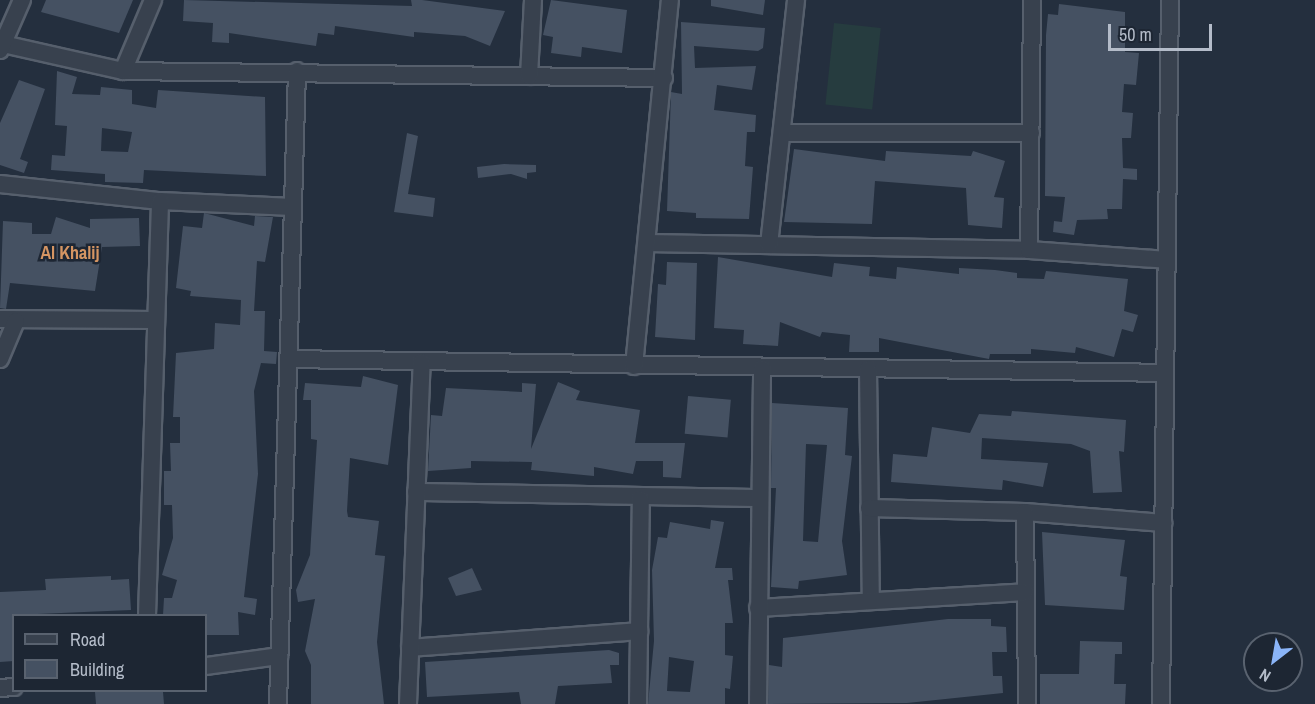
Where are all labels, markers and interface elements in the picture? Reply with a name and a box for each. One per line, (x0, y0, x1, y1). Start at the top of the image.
scale bar (1111, 12, 1214, 50)
text: 50 m (1119, 22, 1152, 47)
district label: Al Khalij (40, 242, 100, 264)
legend (12, 614, 207, 692)
text: Road (70, 627, 105, 652)
north arrow (1243, 632, 1303, 692)
text: Building (70, 657, 124, 682)
text: N (1255, 664, 1274, 688)

